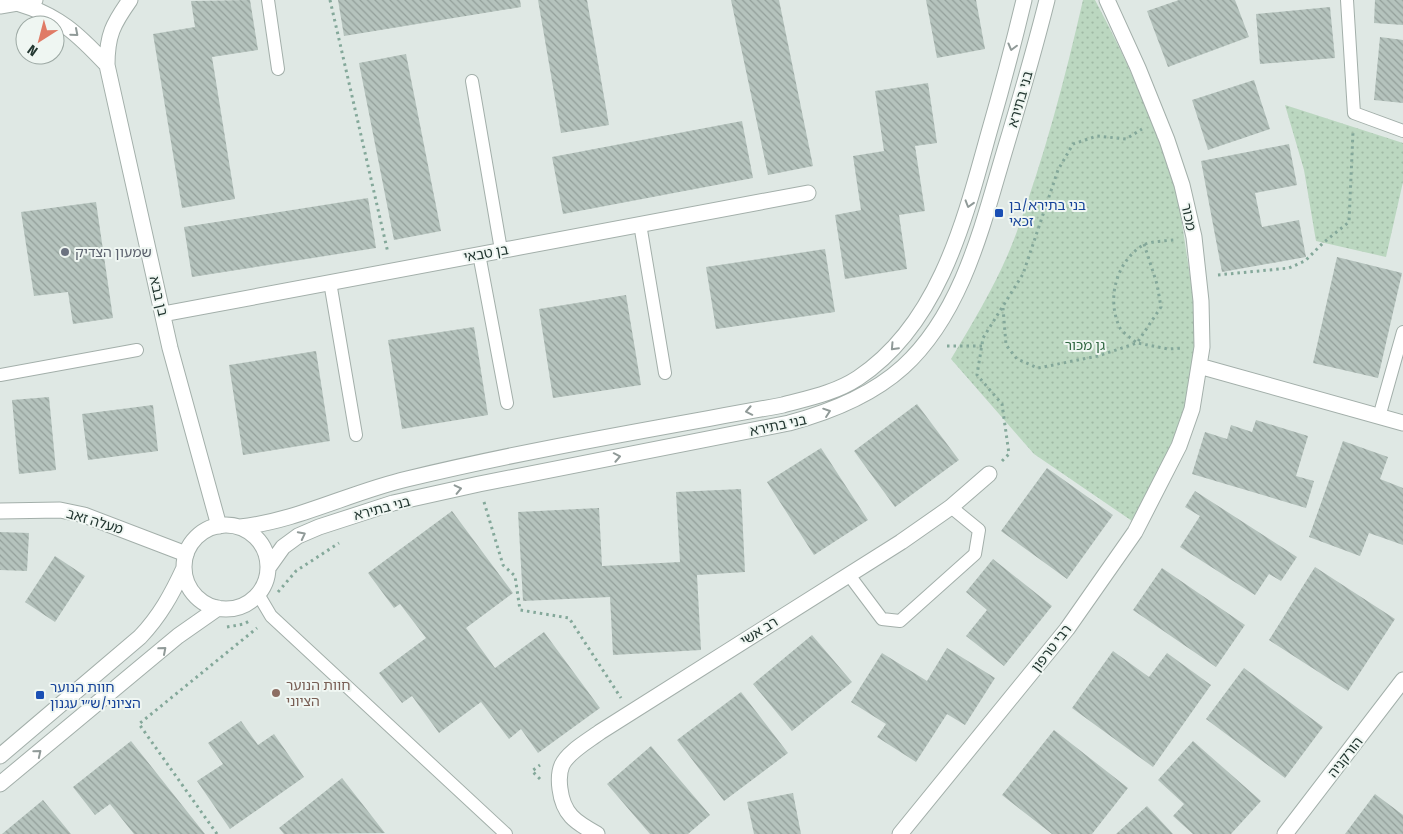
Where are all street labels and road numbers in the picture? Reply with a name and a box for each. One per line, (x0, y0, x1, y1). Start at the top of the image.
street label: בני בתירא (1004, 69, 1037, 129)
street label: מכור (1177, 202, 1200, 232)
street label: בן טבאי (462, 241, 510, 266)
street label: בן בבא (146, 274, 171, 318)
street label: בני בתירא (748, 411, 808, 440)
street label: בני בתירא (352, 493, 412, 524)
street label: מעלה זאב (64, 505, 125, 538)
street label: רב אשי (737, 613, 781, 649)
street label: רבי טרפון (1028, 621, 1075, 675)
street label: הורקניה (1324, 734, 1366, 781)

